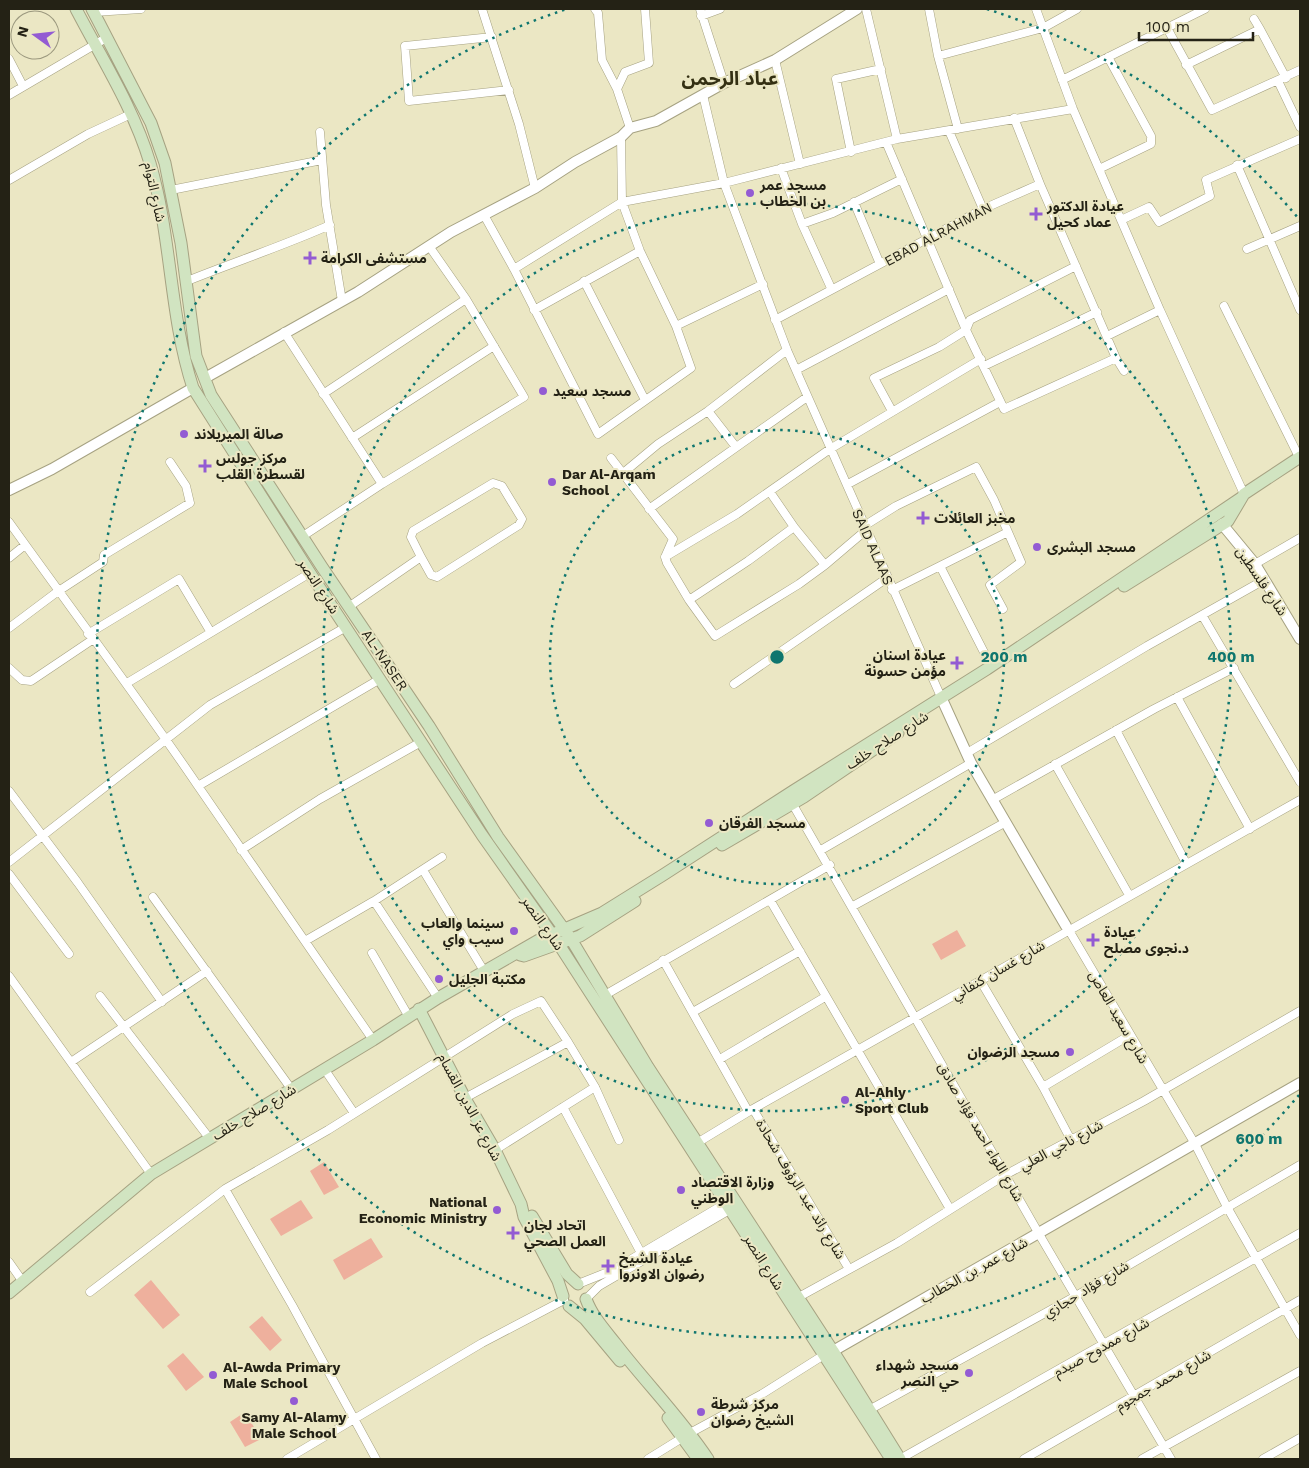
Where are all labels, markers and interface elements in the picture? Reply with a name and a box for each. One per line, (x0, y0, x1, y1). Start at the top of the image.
north arrow (10, 10, 60, 60)
scale bar (1139, 10, 1253, 42)
text: 100 m (1146, 18, 1190, 36)
text: N (13, 25, 32, 39)
district label: عباد الرحمن (682, 67, 778, 90)
street label: شارع التوام (138, 161, 169, 224)
place label: مسجد عمر بن الخطاب (759, 177, 826, 209)
marker: مسجد عمر بن الخطاب (744, 187, 756, 199)
place label: عيادة الدكتور عماد كحيل (1046, 198, 1124, 230)
street label: EBAD ALRAHMAN (882, 199, 994, 269)
marker: عيادة الدكتور عماد كحيل (1029, 207, 1043, 221)
place label: مستشفى الكرامة (321, 250, 427, 267)
marker: مستشفى الكرامة (303, 251, 317, 265)
place label: مسجد سعيد (553, 383, 631, 399)
marker: مسجد سعيد (537, 385, 549, 397)
place label: صالة الميريلاند (194, 426, 284, 443)
marker: صالة الميريلاند (178, 428, 190, 440)
place label: مركز جولس لقسطرة القلب (216, 450, 305, 483)
marker: مركز جولس لقسطرة القلب (198, 459, 212, 473)
place label: Dar Al-Arqam School (562, 466, 656, 498)
marker: Dar Al-Arqam School (546, 476, 558, 488)
street label: SAID ALAAS (849, 507, 897, 587)
place label: مخبز العائلات (934, 510, 1015, 527)
marker: مخبز العائلات (916, 511, 930, 525)
place label: مسجد البشرى (1047, 539, 1136, 556)
marker: مسجد البشرى (1031, 541, 1043, 553)
street label: شارع فلسطين (1231, 543, 1291, 620)
street label: شارع النصر (292, 555, 343, 618)
street label: AL-NASER (359, 626, 411, 694)
place label: عيادة اسنان مؤمن حسونة (864, 647, 946, 679)
centre of rings (768, 648, 786, 666)
text: 200 m (981, 648, 1027, 666)
text: 400 m (1207, 648, 1255, 666)
marker: عيادة اسنان مؤمن حسونة (950, 656, 964, 670)
street label: شارع صلاح خلف (843, 708, 933, 775)
place label: مسجد الفرقان (719, 815, 806, 832)
marker: مسجد الفرقان (703, 817, 715, 829)
street label: شارع النصر (515, 892, 568, 955)
place label: سينما والعاب سيب واي (421, 915, 504, 950)
place label: عيادة د.نجوى مصلح (1104, 924, 1189, 958)
marker: سينما والعاب سيب واي (508, 925, 520, 937)
marker: عيادة د.نجوى مصلح (1086, 933, 1100, 947)
street label: شارع غسان كنفاني (948, 937, 1049, 1006)
street label: شارع سعيد العاص (1083, 968, 1152, 1068)
place label: مكتبة الجليل (449, 971, 526, 987)
marker: مكتبة الجليل (433, 973, 445, 985)
place label: مسجد الرضوان (967, 1044, 1060, 1061)
marker: مسجد الرضوان (1064, 1046, 1076, 1058)
street label: شارع عز الدين القسام (432, 1050, 505, 1165)
street label: شارع اللواء احمد فؤاد صادق (932, 1060, 1027, 1206)
street label: شارع صلاح خلف (209, 1081, 300, 1146)
place label: Al-Ahly Sport Club (855, 1084, 929, 1116)
marker: Al-Ahly Sport Club (839, 1094, 851, 1106)
street label: شارع رائد عبد الرؤوف شحادة (750, 1116, 849, 1263)
street label: شارع ناجي العلي (1017, 1116, 1107, 1177)
text: 600 m (1236, 1130, 1282, 1148)
place label: وزارة الاقتصاد الوطني (691, 1174, 774, 1209)
marker: وزارة الاقتصاد الوطني (675, 1184, 687, 1196)
place label: National Economic Ministry (359, 1194, 487, 1226)
marker: National Economic Ministry (491, 1204, 503, 1216)
place label: اتحاد لجان العمل الصحي (524, 1217, 606, 1252)
marker: اتحاد لجان العمل الصحي (506, 1226, 520, 1240)
street label: شارع النصر (738, 1230, 787, 1294)
street label: شارع عمر بن الخطاب (918, 1234, 1032, 1309)
place label: عيادة الشيخ رضوان الاونروا (619, 1250, 705, 1283)
street label: شارع فؤاد حجازي (1040, 1257, 1133, 1324)
marker: عيادة الشيخ رضوان الاونروا (601, 1259, 615, 1273)
street label: شارع ممدوح صيدم (1050, 1314, 1153, 1383)
street label: شارع محمد جمجوم (1113, 1346, 1215, 1416)
place label: مسجد شهداء حي النصر (876, 1357, 959, 1392)
place label: Al-Awda Primary Male School (223, 1359, 340, 1391)
marker: مسجد شهداء حي النصر (963, 1367, 975, 1379)
marker: Al-Awda Primary Male School (207, 1369, 219, 1381)
marker: Samy Al-Alamy Male School (288, 1395, 300, 1407)
place label: مركز شرطة الشيخ رضوان (711, 1396, 794, 1430)
marker: مركز شرطة الشيخ رضوان (695, 1406, 707, 1418)
place label: Samy Al-Alamy Male School (242, 1409, 347, 1441)

